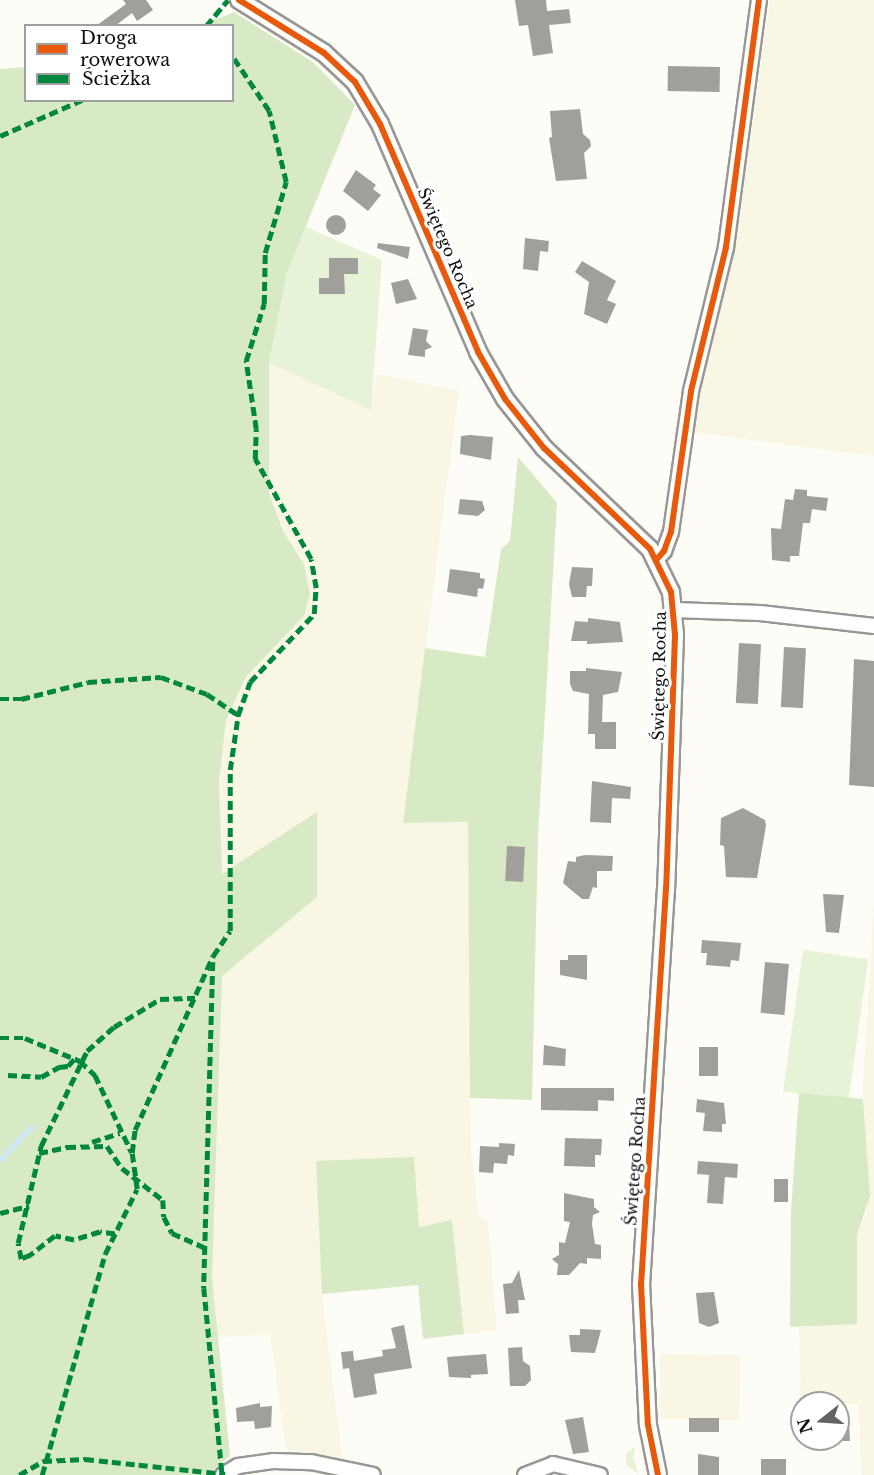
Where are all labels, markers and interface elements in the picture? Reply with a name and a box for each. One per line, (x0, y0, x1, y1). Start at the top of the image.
legend (24, 24, 234, 102)
text: Droga rowerowa (80, 27, 170, 71)
text: Ścieżka (82, 68, 151, 90)
street label: Świętego Rocha (414, 185, 482, 311)
street label: Świętego Rocha (648, 611, 670, 741)
street label: Świętego Rocha (621, 1096, 649, 1226)
north arrow (790, 1391, 850, 1451)
text: N (793, 1416, 816, 1436)

